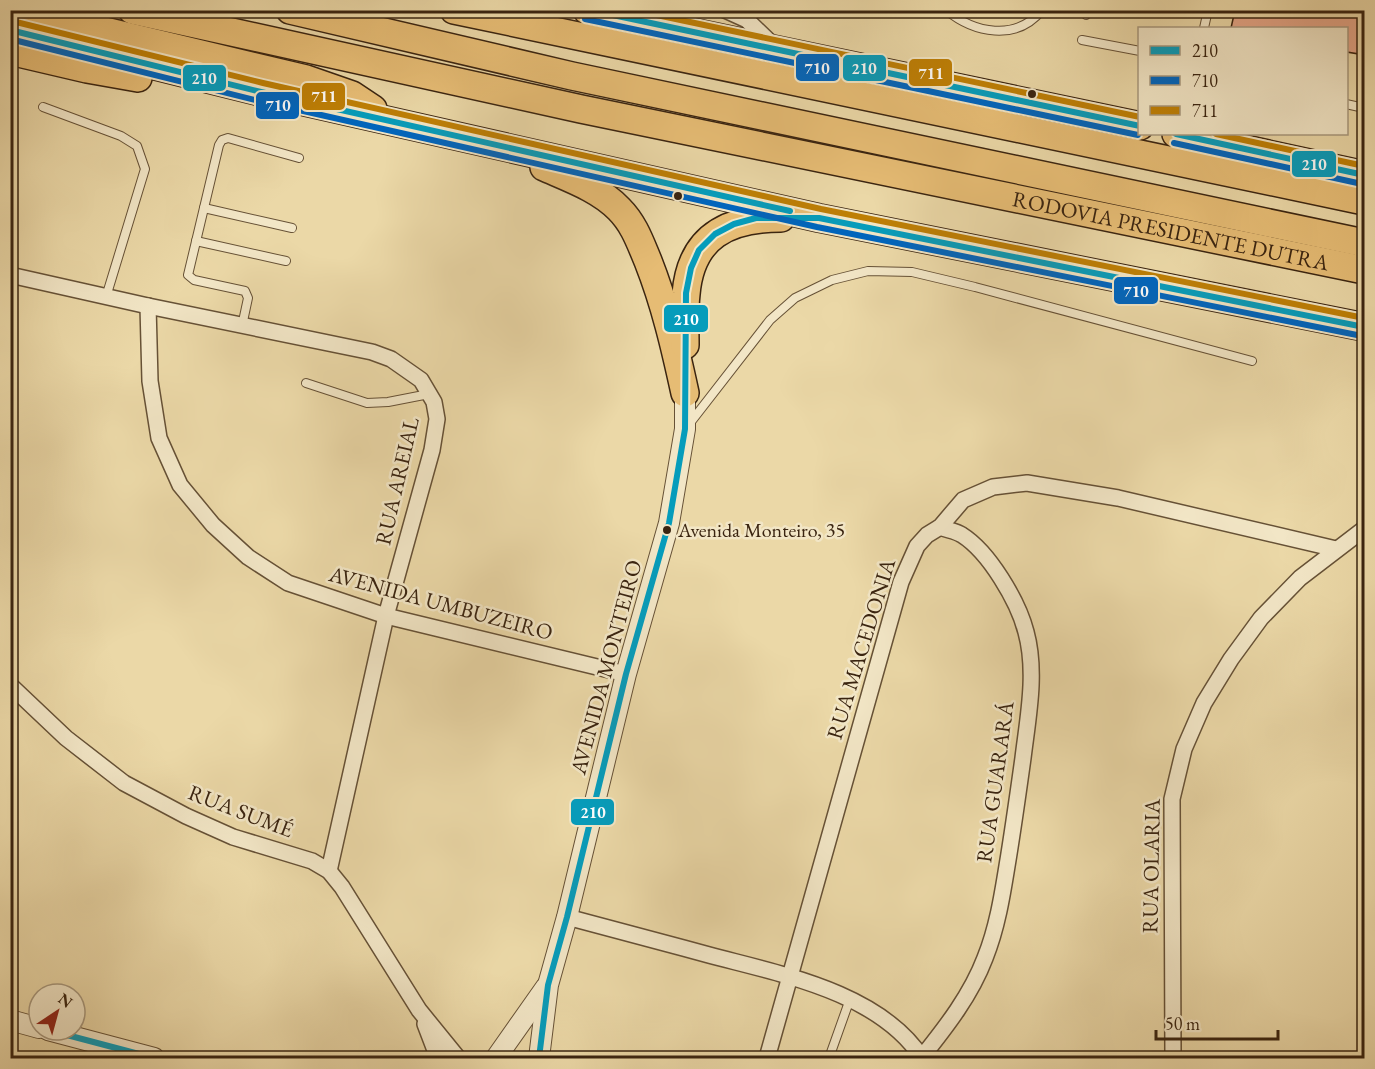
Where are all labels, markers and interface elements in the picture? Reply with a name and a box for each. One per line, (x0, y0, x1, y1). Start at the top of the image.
legend (1138, 27, 1348, 135)
text: 210 (1192, 39, 1218, 62)
line badge: 710 (795, 53, 840, 82)
line badge: 210 (842, 54, 887, 82)
text: 710 (804, 58, 830, 79)
text: 210 (851, 58, 877, 79)
line badge: 711 (908, 58, 953, 87)
text: 711 (918, 63, 944, 84)
line badge: 210 (182, 64, 227, 92)
text: 210 (191, 68, 217, 89)
text: 710 (1192, 69, 1218, 92)
line badge: 711 (301, 82, 346, 111)
text: 711 (311, 86, 337, 107)
unlabelled marker (1026, 88, 1038, 100)
line badge: 710 (255, 91, 300, 120)
text: 710 (265, 95, 291, 116)
text: 711 (1192, 99, 1218, 122)
line badge: 210 (1291, 150, 1337, 178)
text: 210 (1301, 154, 1327, 175)
street label: RODOVIA PRESIDENTE DUTRA (1010, 184, 1332, 277)
unlabelled marker (672, 190, 684, 202)
line badge: 710 (1113, 276, 1159, 305)
text: 710 (1123, 281, 1149, 302)
line badge: 210 (663, 304, 709, 333)
text: 210 (673, 309, 699, 330)
street label: RUA AREIAL (368, 414, 426, 548)
place label: Avenida Monteiro, 35 (677, 517, 845, 543)
marker: Avenida Monteiro, 35 (661, 524, 673, 536)
street label: RUA MACEDONIA (820, 554, 902, 743)
street label: AVENIDA MONTEIRO (563, 557, 649, 778)
street label: AVENIDA UMBUZEIRO (325, 559, 556, 647)
street label: RUA GUARARÁ (969, 699, 1021, 865)
street label: RUA SUMÉ (184, 778, 298, 844)
line badge: 210 (570, 798, 615, 826)
street label: RUA OLARIA (1135, 798, 1167, 934)
text: 210 (580, 802, 606, 823)
north arrow (27, 982, 87, 1042)
text: N (54, 988, 77, 1013)
scale bar (1156, 1003, 1278, 1041)
text: 50 m (1165, 1012, 1200, 1035)

